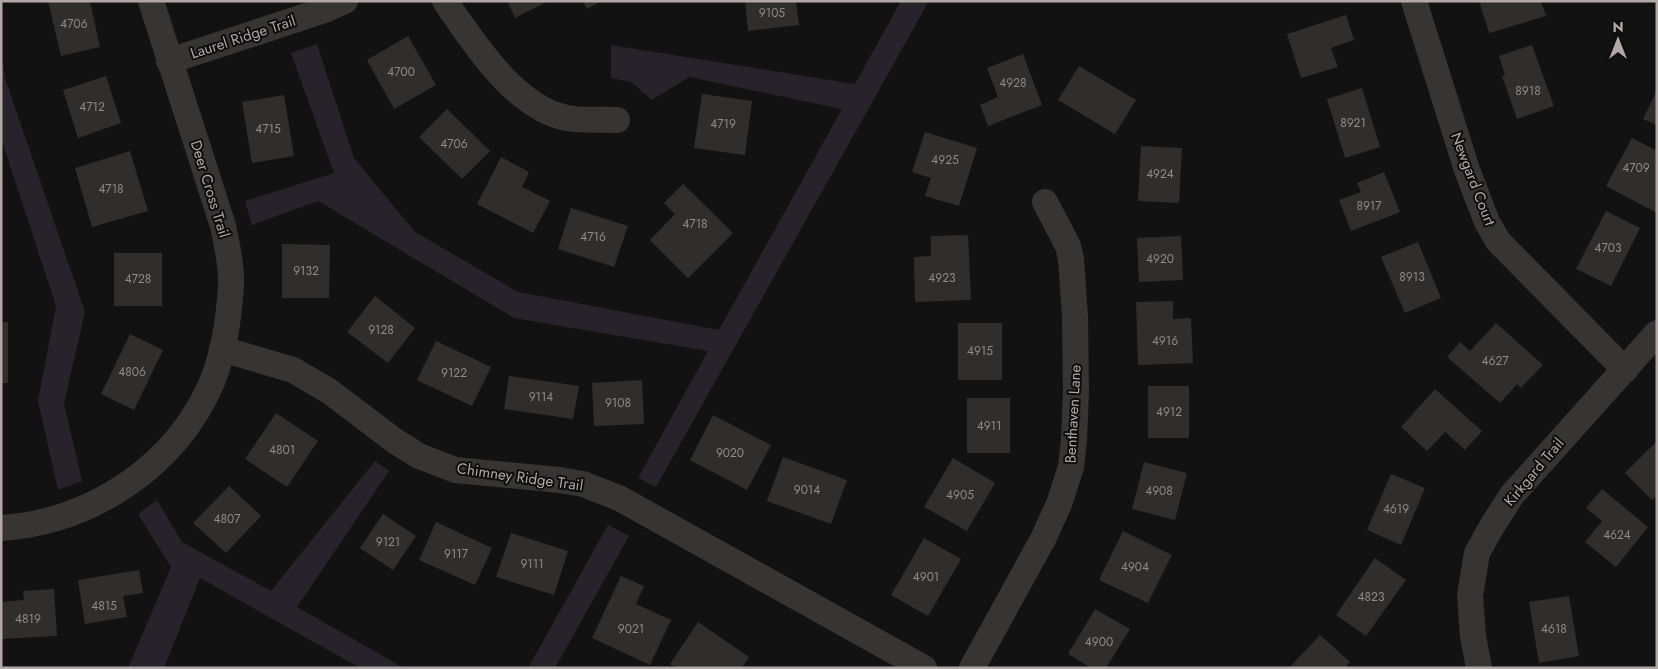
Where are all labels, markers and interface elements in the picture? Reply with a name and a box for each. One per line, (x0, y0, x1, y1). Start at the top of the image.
house number: 9105 (759, 4, 785, 22)
street label: Laurel Ridge Trail (188, 10, 298, 64)
house number: 4706 (60, 15, 88, 33)
north arrow (1593, 15, 1643, 65)
text: N (1612, 17, 1624, 37)
house number: 4700 (387, 63, 415, 81)
house number: 4928 (999, 74, 1027, 92)
house number: 8918 (1515, 82, 1541, 100)
house number: 4712 (79, 98, 105, 116)
house number: 8921 (1340, 114, 1366, 132)
house number: 4719 (710, 115, 736, 133)
house number: 4715 (255, 120, 281, 138)
street label: Newgard Court (1445, 129, 1501, 229)
house number: 4706 (440, 135, 468, 153)
street label: Deer Cross Trail (185, 138, 235, 240)
house number: 4925 (931, 151, 959, 169)
house number: 4709 (1622, 159, 1650, 177)
house number: 4924 (1146, 165, 1174, 183)
house number: 4718 (98, 180, 124, 198)
house number: 8917 (1356, 197, 1382, 215)
house number: 4718 (682, 215, 708, 233)
house number: 4716 (580, 228, 606, 246)
house number: 4703 (1594, 239, 1622, 257)
house number: 4920 (1146, 250, 1174, 268)
house number: 9132 (293, 262, 319, 280)
house number: 8913 (1399, 268, 1425, 286)
house number: 4923 (928, 269, 956, 287)
house number: 4728 (125, 270, 151, 288)
house number: 9128 (368, 321, 394, 339)
house number: 4916 (1152, 332, 1178, 350)
house number: 4915 (967, 342, 993, 360)
house number: 4627 (1481, 352, 1509, 370)
house number: 4806 (118, 363, 146, 381)
house number: 9122 (441, 364, 467, 382)
street label: Benthaven Lane (1059, 364, 1087, 464)
house number: 9114 (529, 388, 553, 406)
house number: 9108 (605, 394, 631, 412)
house number: 4912 (1156, 403, 1182, 421)
house number: 4911 (977, 417, 1001, 435)
street label: Kirkgard Trail (1499, 433, 1569, 511)
house number: 4801 (269, 441, 295, 459)
house number: 9020 (716, 444, 744, 462)
street label: Chimney Ridge Trail (455, 457, 585, 497)
house number: 9014 (794, 481, 820, 499)
house number: 4908 (1145, 482, 1173, 500)
house number: 4905 (946, 486, 974, 504)
house number: 4619 (1383, 500, 1409, 518)
house number: 4807 (213, 510, 241, 528)
house number: 4624 (1603, 526, 1631, 544)
house number: 9121 (376, 533, 400, 551)
house number: 9117 (444, 545, 469, 563)
house number: 9111 (520, 555, 544, 573)
house number: 4904 (1121, 558, 1149, 576)
house number: 4901 (913, 568, 939, 586)
house number: 4823 (1358, 588, 1385, 606)
house number: 4815 (91, 597, 117, 615)
house number: 4819 (15, 610, 41, 628)
house number: 9021 (618, 620, 644, 638)
house number: 4618 (1541, 620, 1567, 638)
house number: 4900 (1085, 633, 1113, 651)

